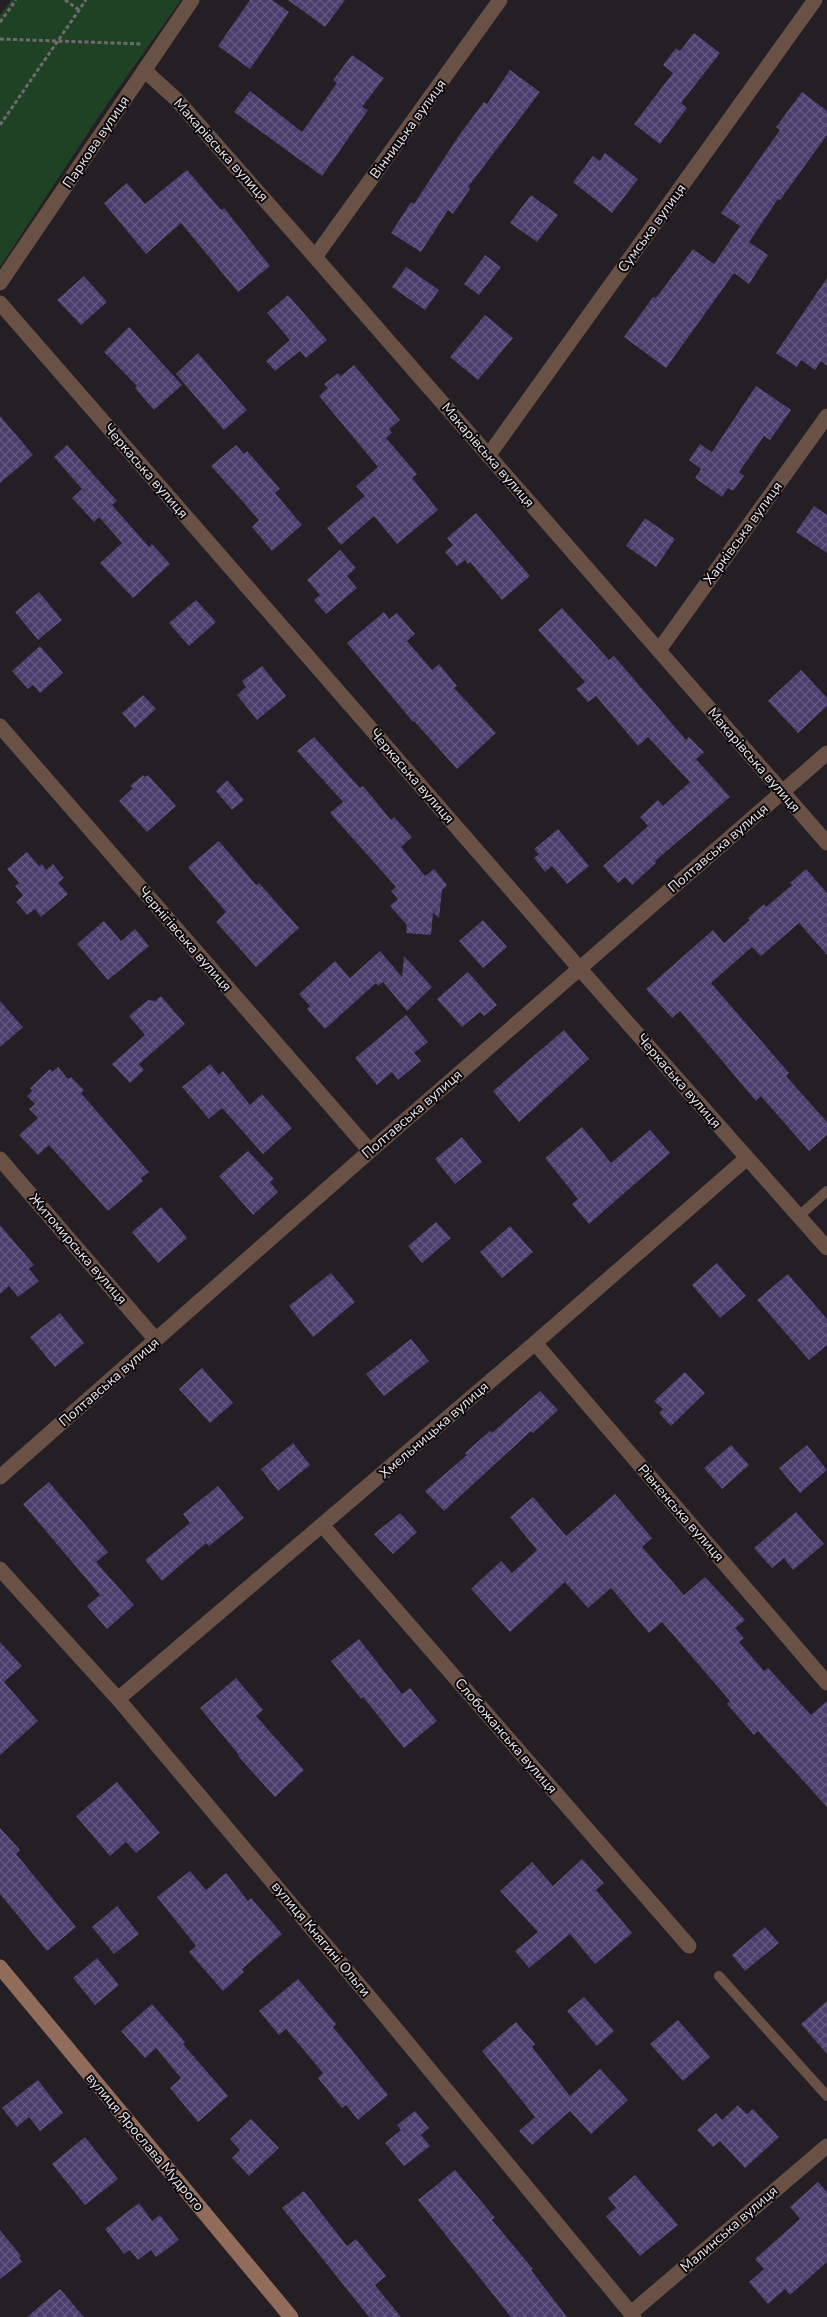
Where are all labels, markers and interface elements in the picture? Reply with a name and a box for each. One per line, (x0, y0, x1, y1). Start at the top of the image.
street label: Вінницька вулиця (365, 75, 451, 183)
street label: Паркова вулиця (58, 92, 134, 192)
street label: Макарівська вулиця (169, 94, 273, 206)
street label: Сумська вулиця (613, 180, 691, 276)
street label: Макарівська вулиця (437, 399, 539, 511)
street label: Черкаська вулиця (100, 420, 192, 522)
street label: Харківська вулиця (699, 478, 787, 588)
street label: Макарівська вулиця (703, 704, 805, 816)
street label: Черкаська вулиця (366, 725, 458, 827)
street label: Полтавська вулиця (664, 799, 772, 897)
street label: Чернігівська вулиця (134, 882, 236, 996)
street label: Черкаська вулиця (633, 1030, 725, 1132)
street label: Полтавська вулиця (358, 1065, 466, 1163)
street label: Житомирська вулиця (25, 1190, 131, 1308)
street label: Полтавська вулиця (55, 1333, 163, 1431)
street label: Хмельницька вулиця (375, 1377, 493, 1483)
street label: Рівненська вулиця (633, 1460, 729, 1566)
street label: Слобожанська вулиця (450, 1674, 562, 1798)
street label: вулиця Княгині Ольги (267, 1877, 375, 2001)
street label: вулиця Ярослава Мудрого (82, 2069, 208, 2215)
street label: Малинська вулиця (676, 2181, 782, 2277)

